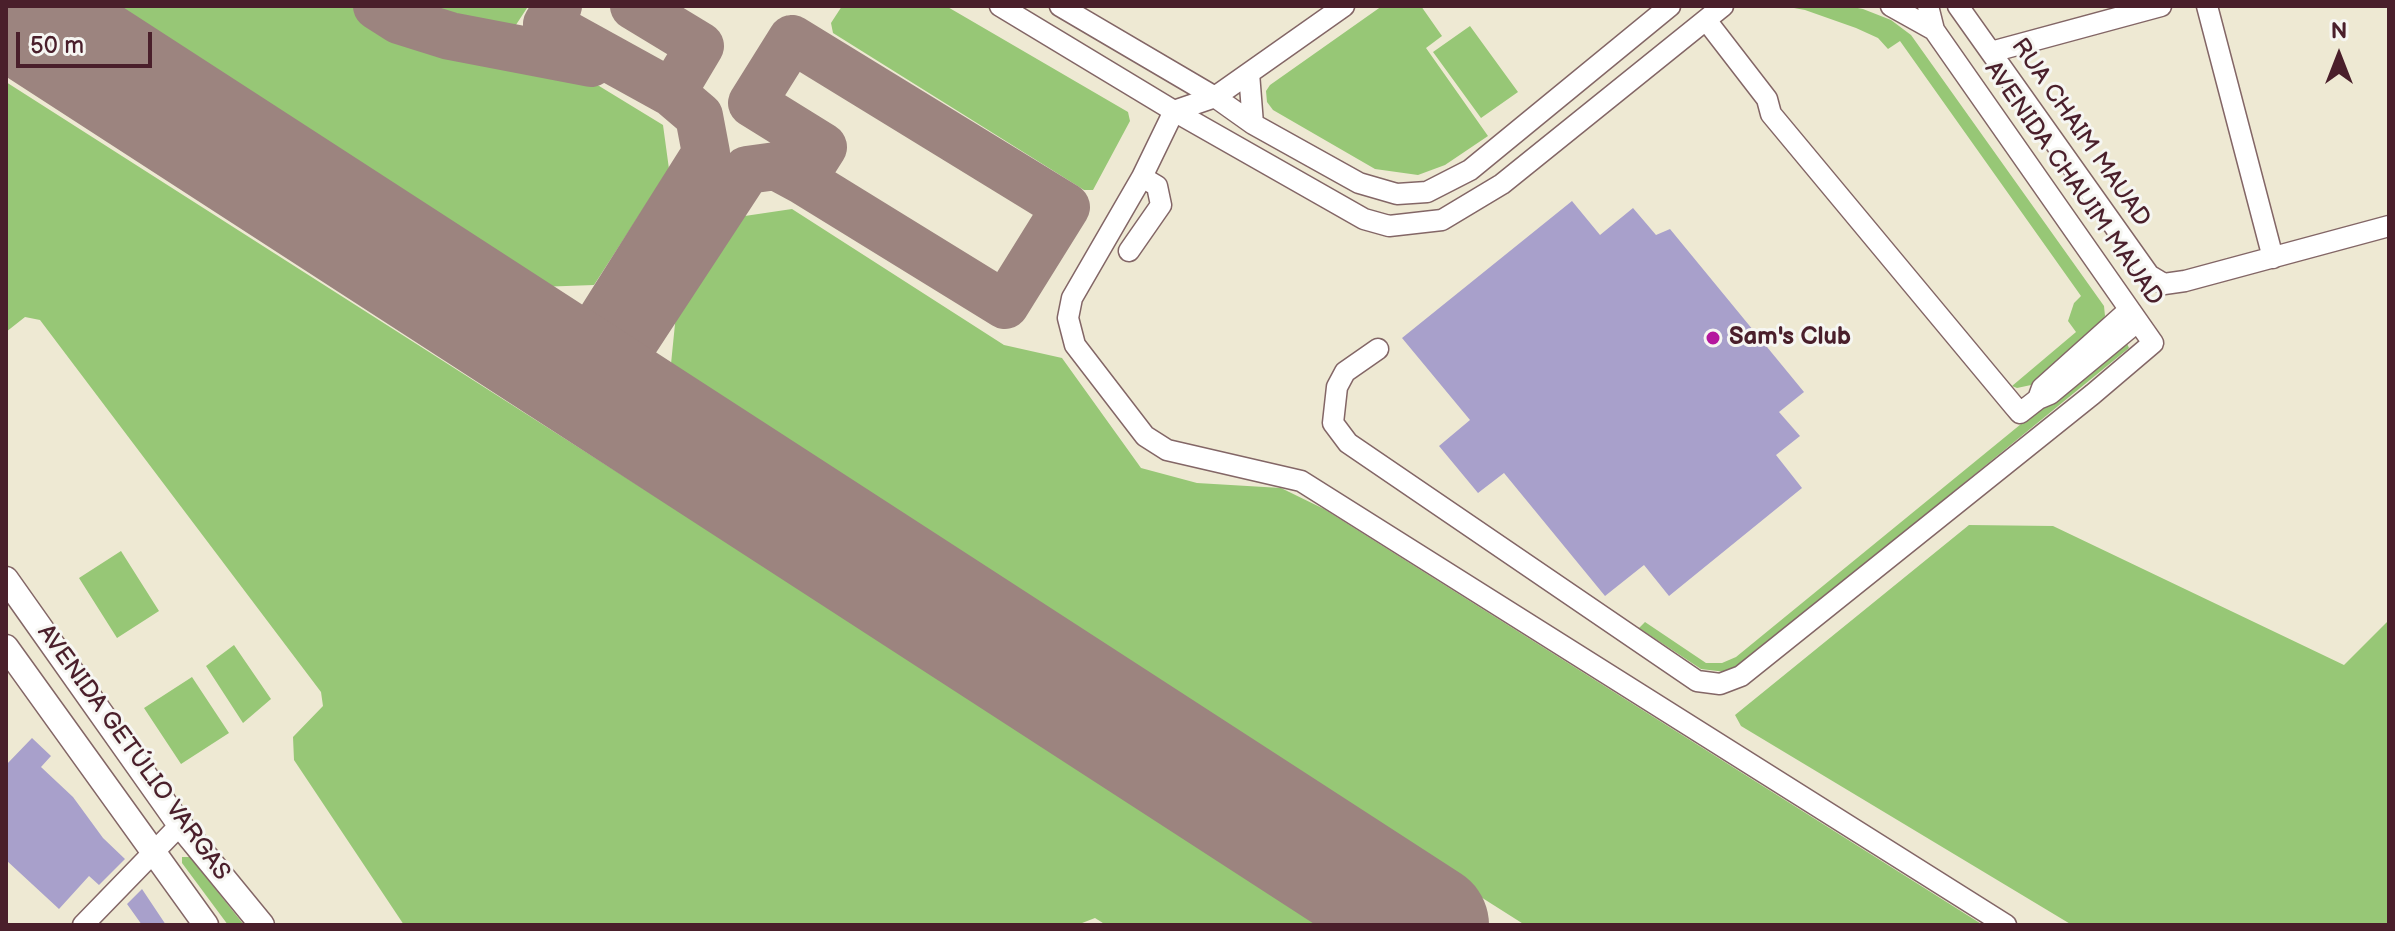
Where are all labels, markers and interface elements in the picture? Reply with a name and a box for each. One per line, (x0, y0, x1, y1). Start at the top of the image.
scale bar (20, 16, 156, 66)
north arrow (2299, 16, 2379, 96)
text: N (2331, 18, 2347, 45)
text: 50 m (30, 31, 84, 60)
street label: RUA CHAIM MAUAD (2004, 33, 2156, 233)
street label: AVENIDA CHAUIM MAUAD (1978, 56, 2168, 312)
place label: Sam's Club (1729, 324, 1851, 352)
marker: Sam's Club (1704, 329, 1722, 347)
street label: AVENIDA GETÚLIO VARGAS (30, 619, 236, 887)

